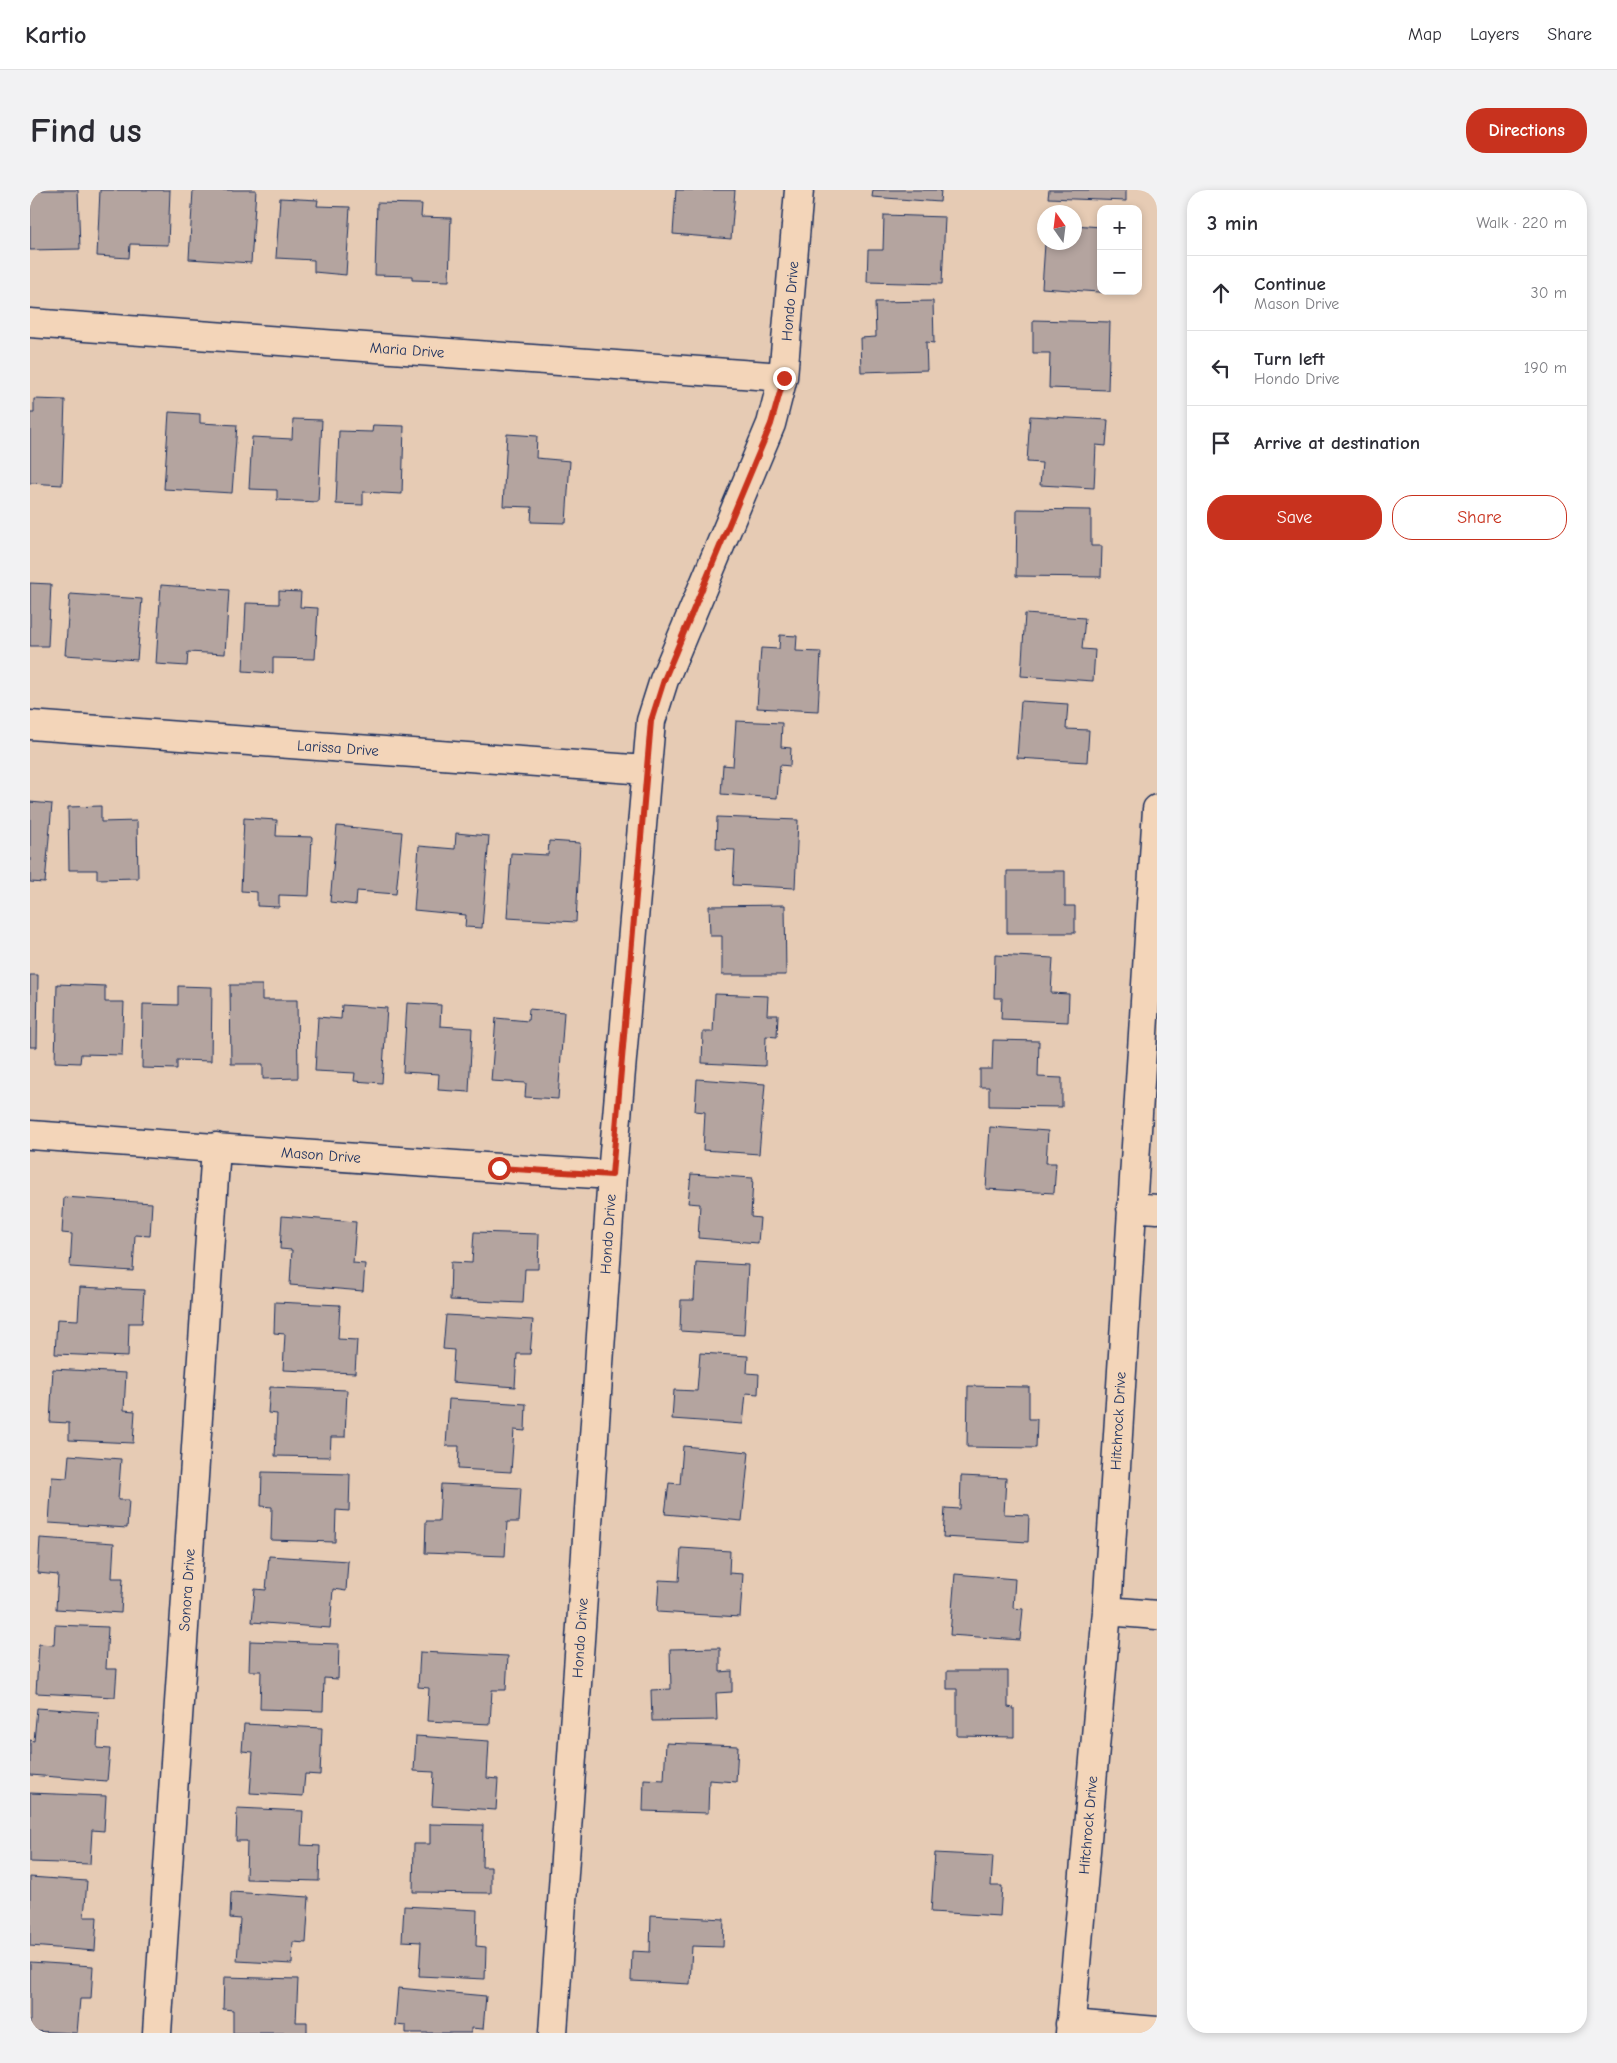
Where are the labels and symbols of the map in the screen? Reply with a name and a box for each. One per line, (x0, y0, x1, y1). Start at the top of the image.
north arrow (1037, 205, 1082, 250)
street label: Hondo Drive (778, 260, 803, 342)
street label: Maria Drive (369, 338, 445, 362)
route end (773, 367, 796, 390)
street label: Larissa Drive (297, 736, 380, 760)
street label: Mason Drive (280, 1143, 362, 1167)
route start (488, 1157, 511, 1180)
street label: Hondo Drive (596, 1193, 620, 1275)
street label: Hitchrock Drive (1106, 1371, 1130, 1471)
street label: Sonora Drive (175, 1547, 199, 1632)
street label: Hondo Drive (568, 1597, 592, 1679)
street label: Hitchrock Drive (1075, 1775, 1101, 1875)

